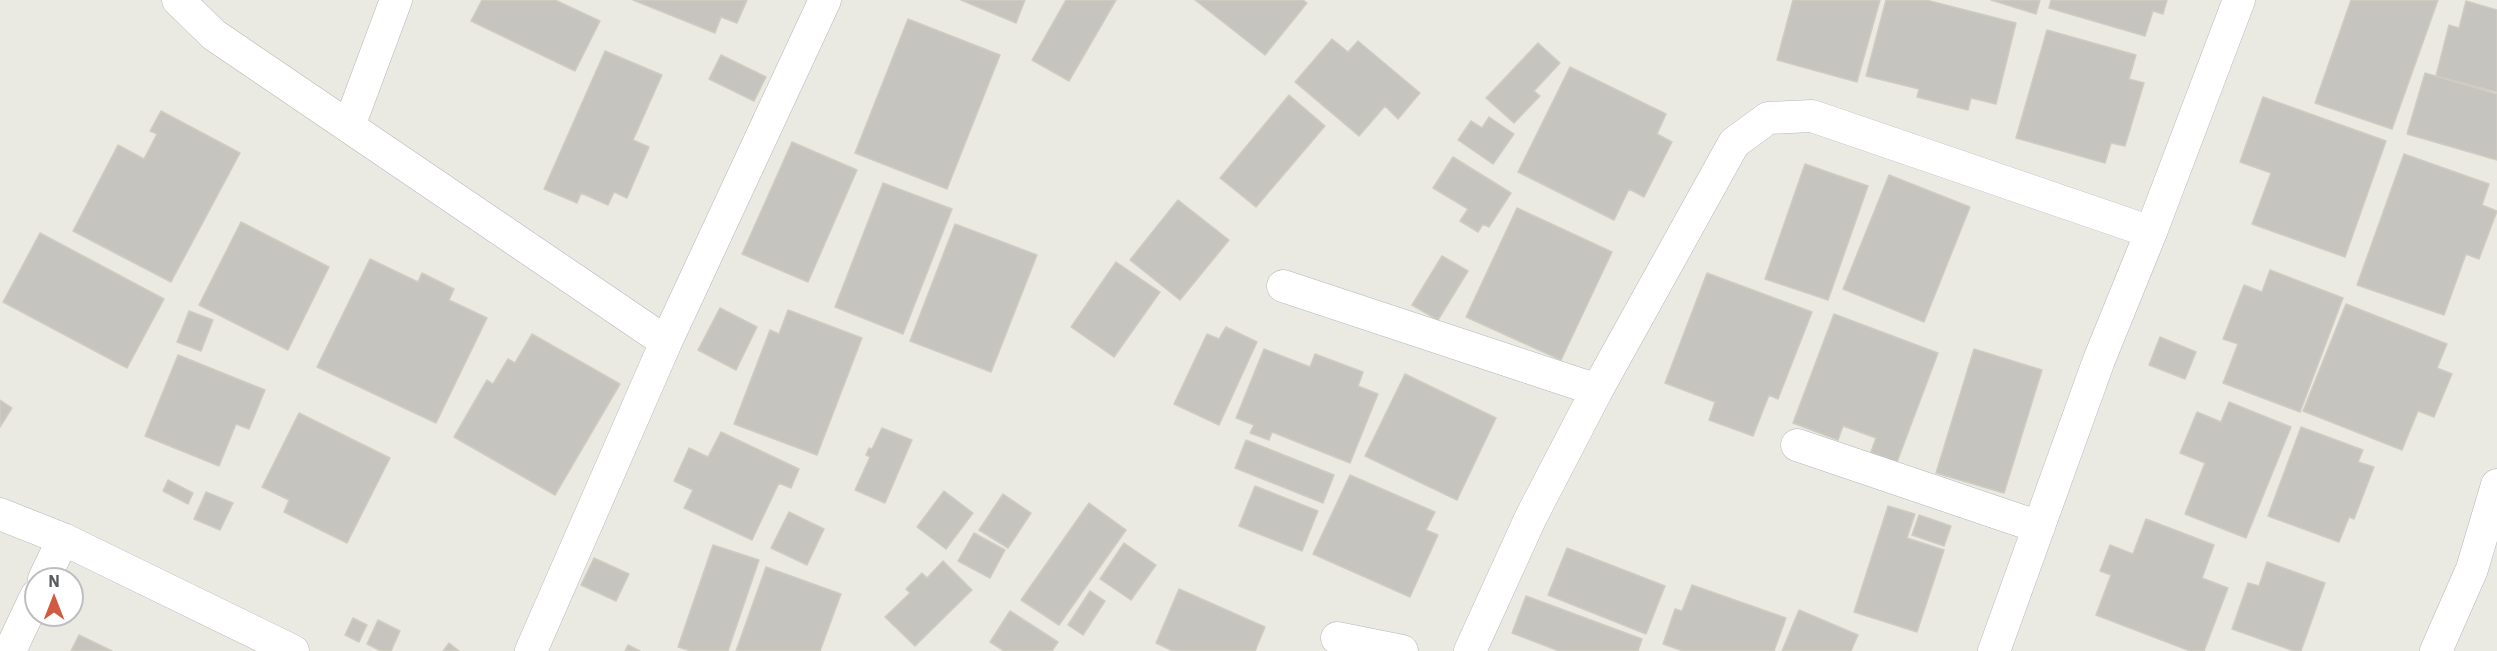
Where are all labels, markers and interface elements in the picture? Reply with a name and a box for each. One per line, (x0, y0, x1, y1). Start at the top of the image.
north arrow (24, 567, 84, 627)
text: N (48, 571, 60, 591)

